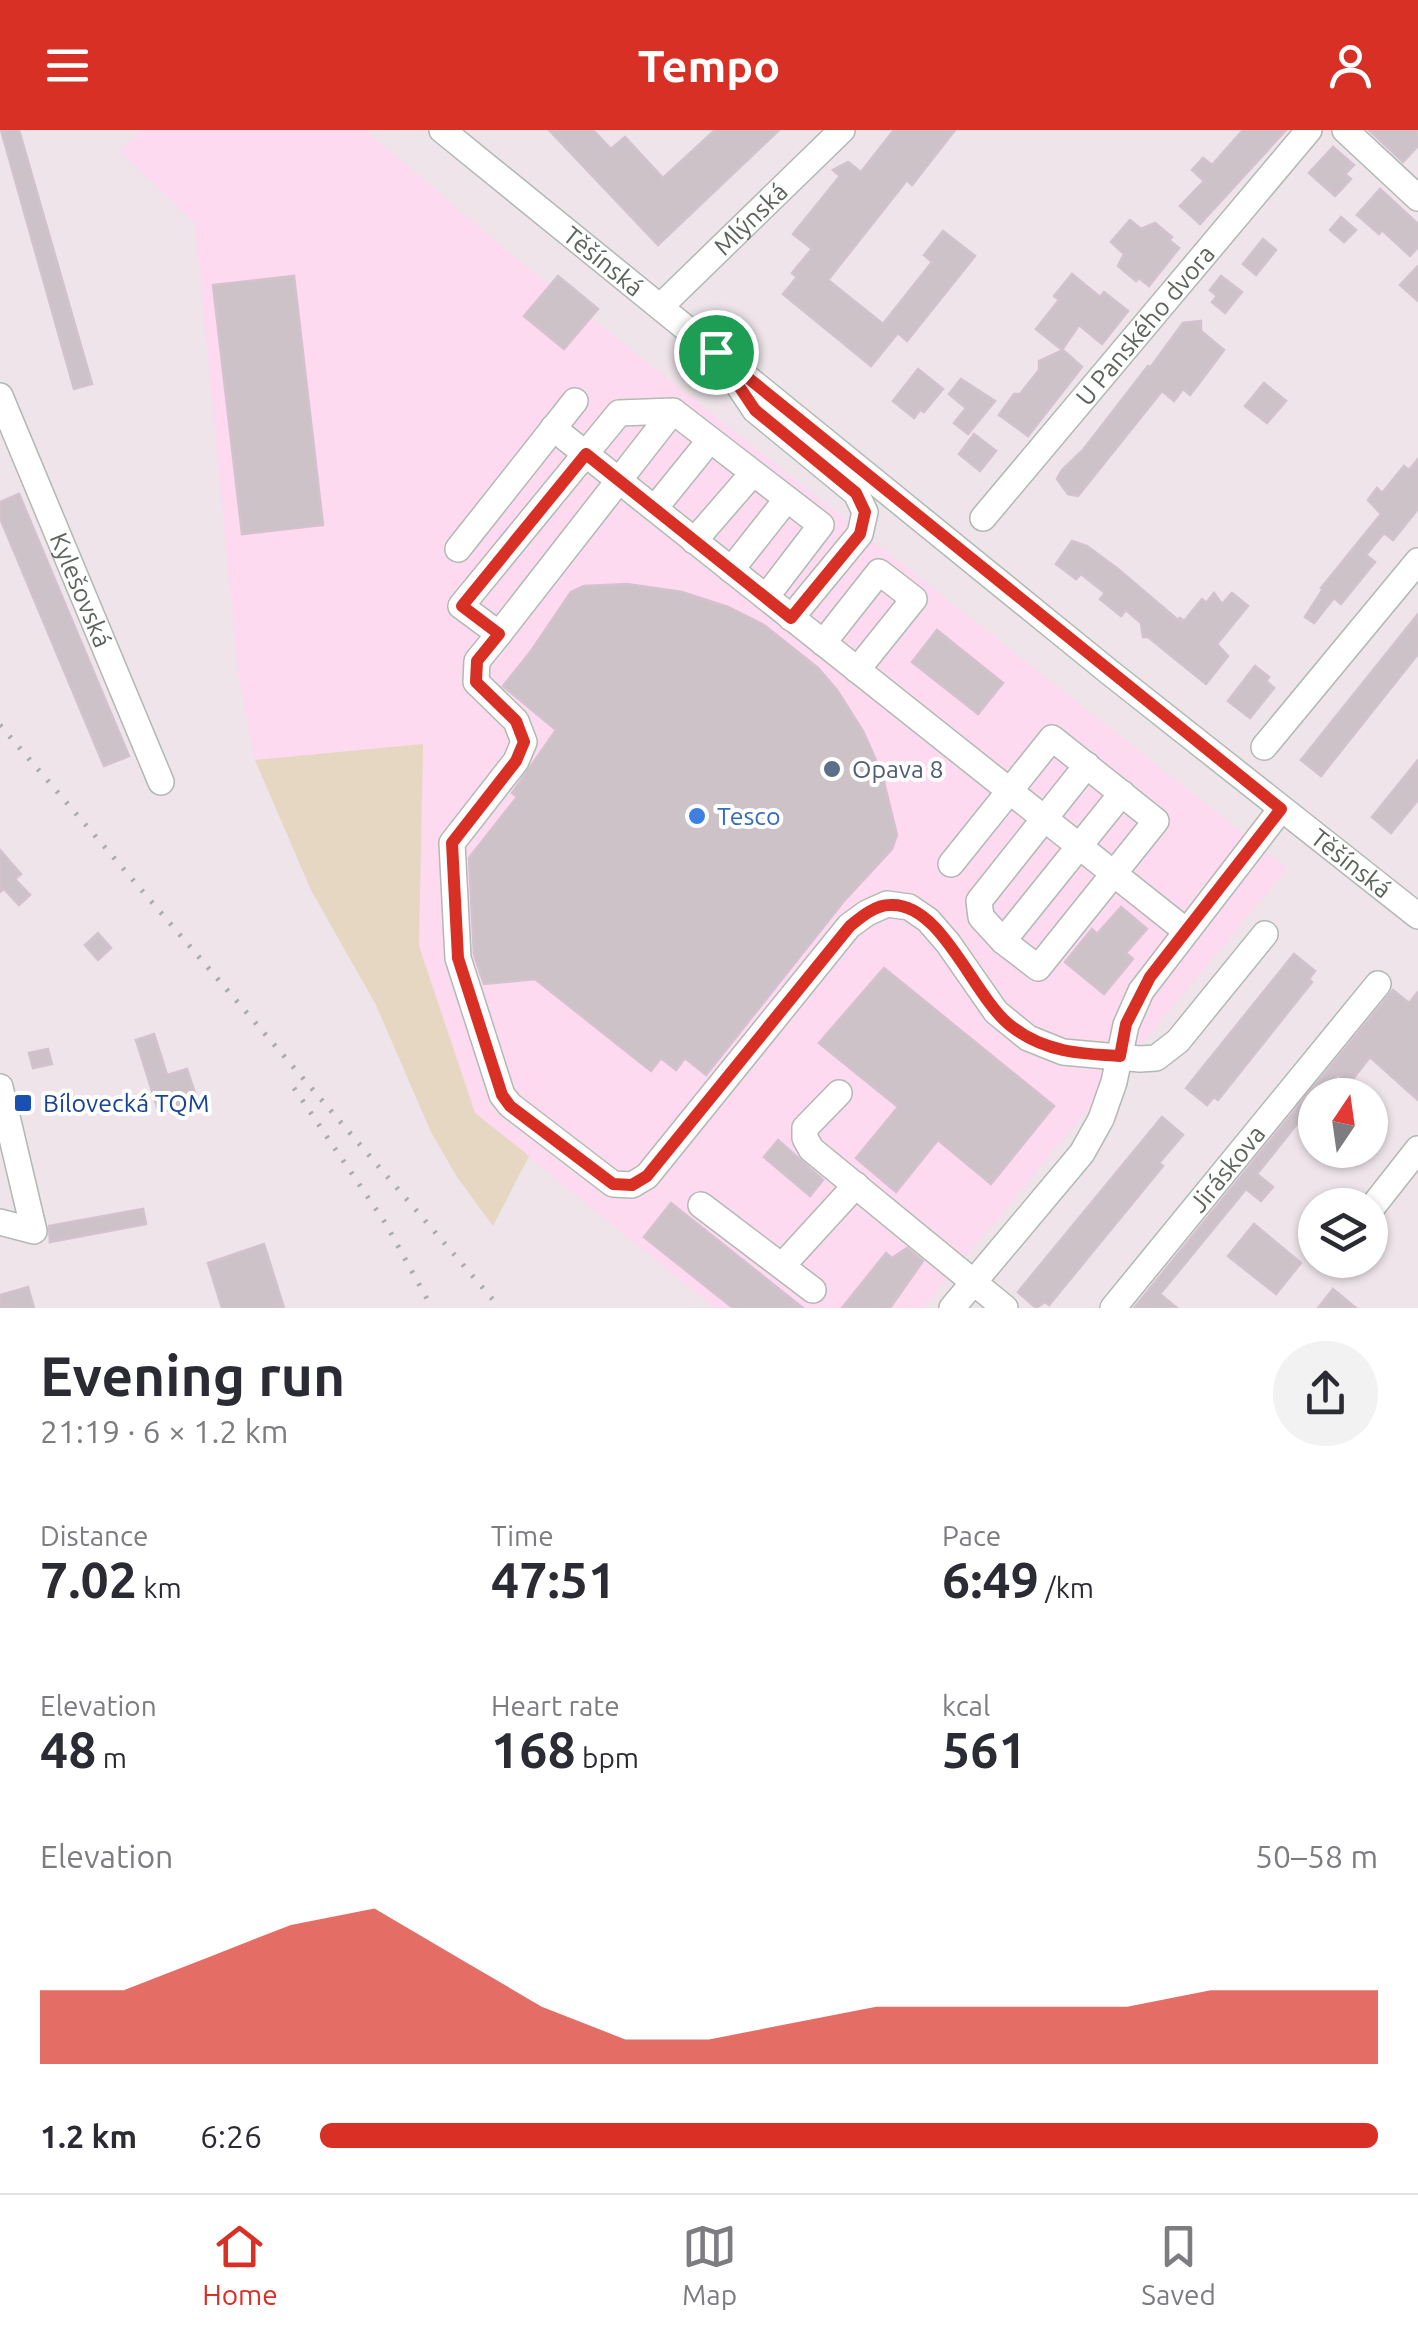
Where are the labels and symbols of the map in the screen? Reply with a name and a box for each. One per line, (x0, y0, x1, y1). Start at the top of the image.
street label: Mlýnská (708, 177, 793, 261)
street label: Těšínská (558, 221, 649, 302)
street label: U Panského dvora (1070, 240, 1220, 411)
pin (674, 310, 759, 395)
street label: Kylešovská (45, 528, 117, 651)
place label: Opava 8 (852, 755, 944, 783)
marker: Opava 8 (821, 758, 843, 780)
place label: Tesco (717, 802, 781, 830)
marker: Tesco (686, 805, 708, 827)
street label: Těšínská (1306, 823, 1397, 903)
north arrow (1298, 1078, 1388, 1168)
place label: Bílovecká TQM (43, 1089, 209, 1117)
marker: Bílovecká TQM (12, 1092, 34, 1114)
street label: Jiráskova (1183, 1120, 1271, 1218)

